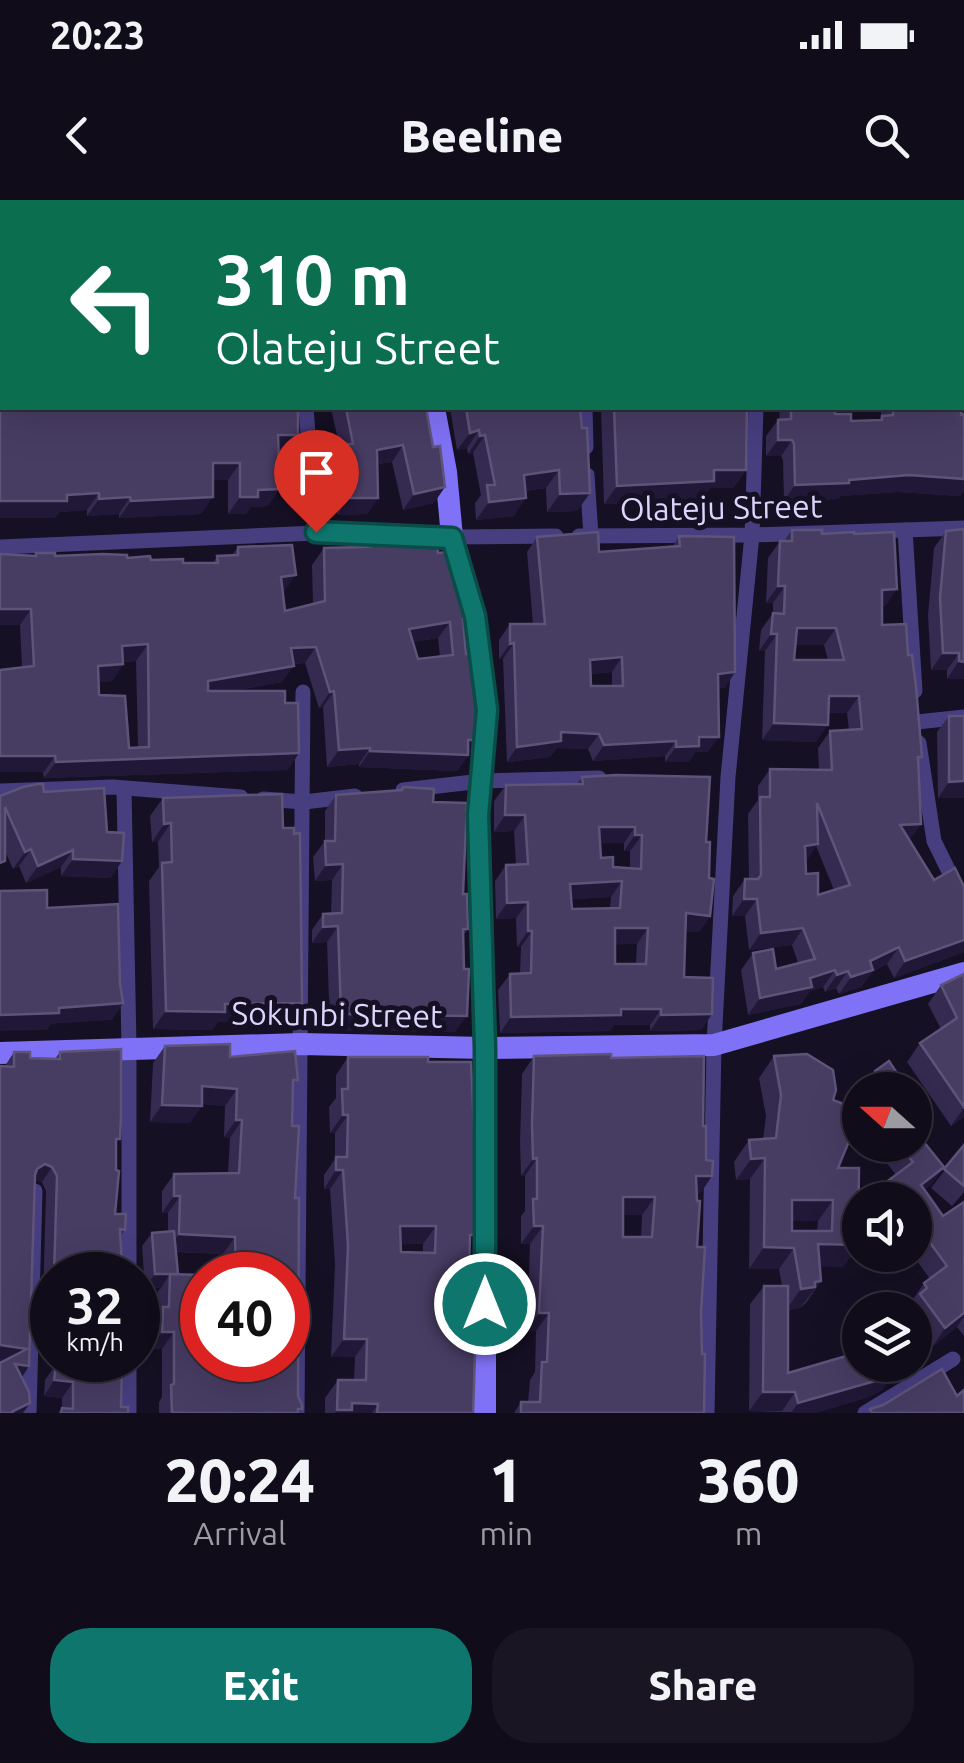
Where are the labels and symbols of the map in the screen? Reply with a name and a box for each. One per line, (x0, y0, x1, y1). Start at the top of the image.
pin (274, 430, 359, 533)
street label: Olateju Street (619, 487, 823, 527)
street label: Sokunbi Street (231, 994, 443, 1034)
north arrow (842, 1072, 932, 1162)
speed limit sign: 40 (180, 1252, 310, 1382)
position arrow (433, 1252, 537, 1356)

